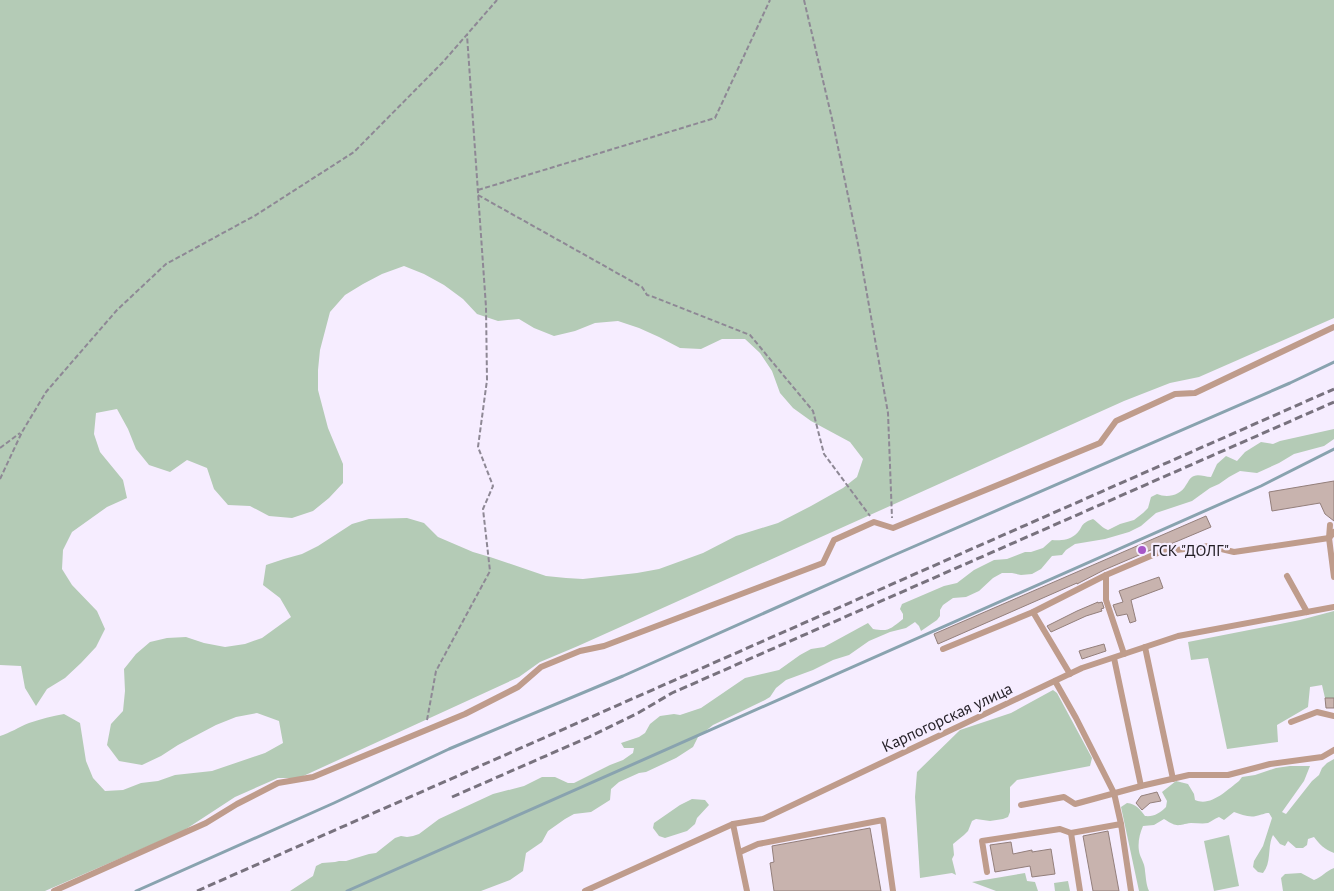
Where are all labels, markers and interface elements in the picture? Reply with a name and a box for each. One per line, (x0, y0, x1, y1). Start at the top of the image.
place label: ГСК "ДОЛГ" (1152, 540, 1229, 560)
marker: ГСК "ДОЛГ" (1136, 544, 1148, 556)
street label: Карпогорская улица (879, 678, 1015, 756)

